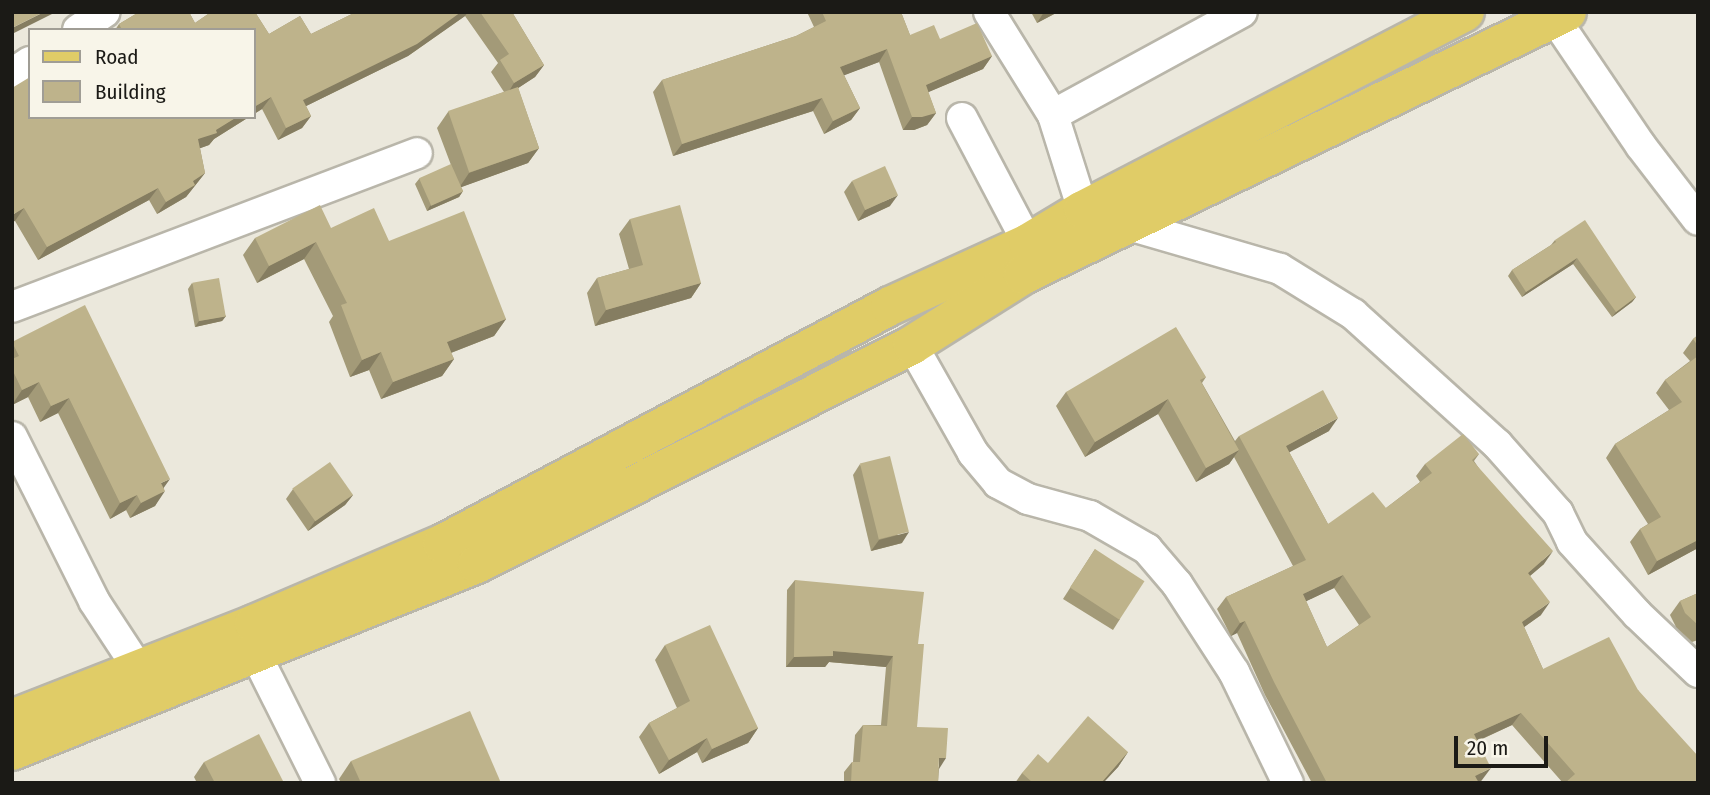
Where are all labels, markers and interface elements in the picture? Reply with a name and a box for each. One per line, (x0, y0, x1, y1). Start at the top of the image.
legend (28, 28, 256, 119)
text: Road (95, 44, 139, 70)
text: Building (95, 79, 166, 105)
scale bar (1458, 722, 1552, 766)
text: 20 m (1467, 735, 1508, 761)

